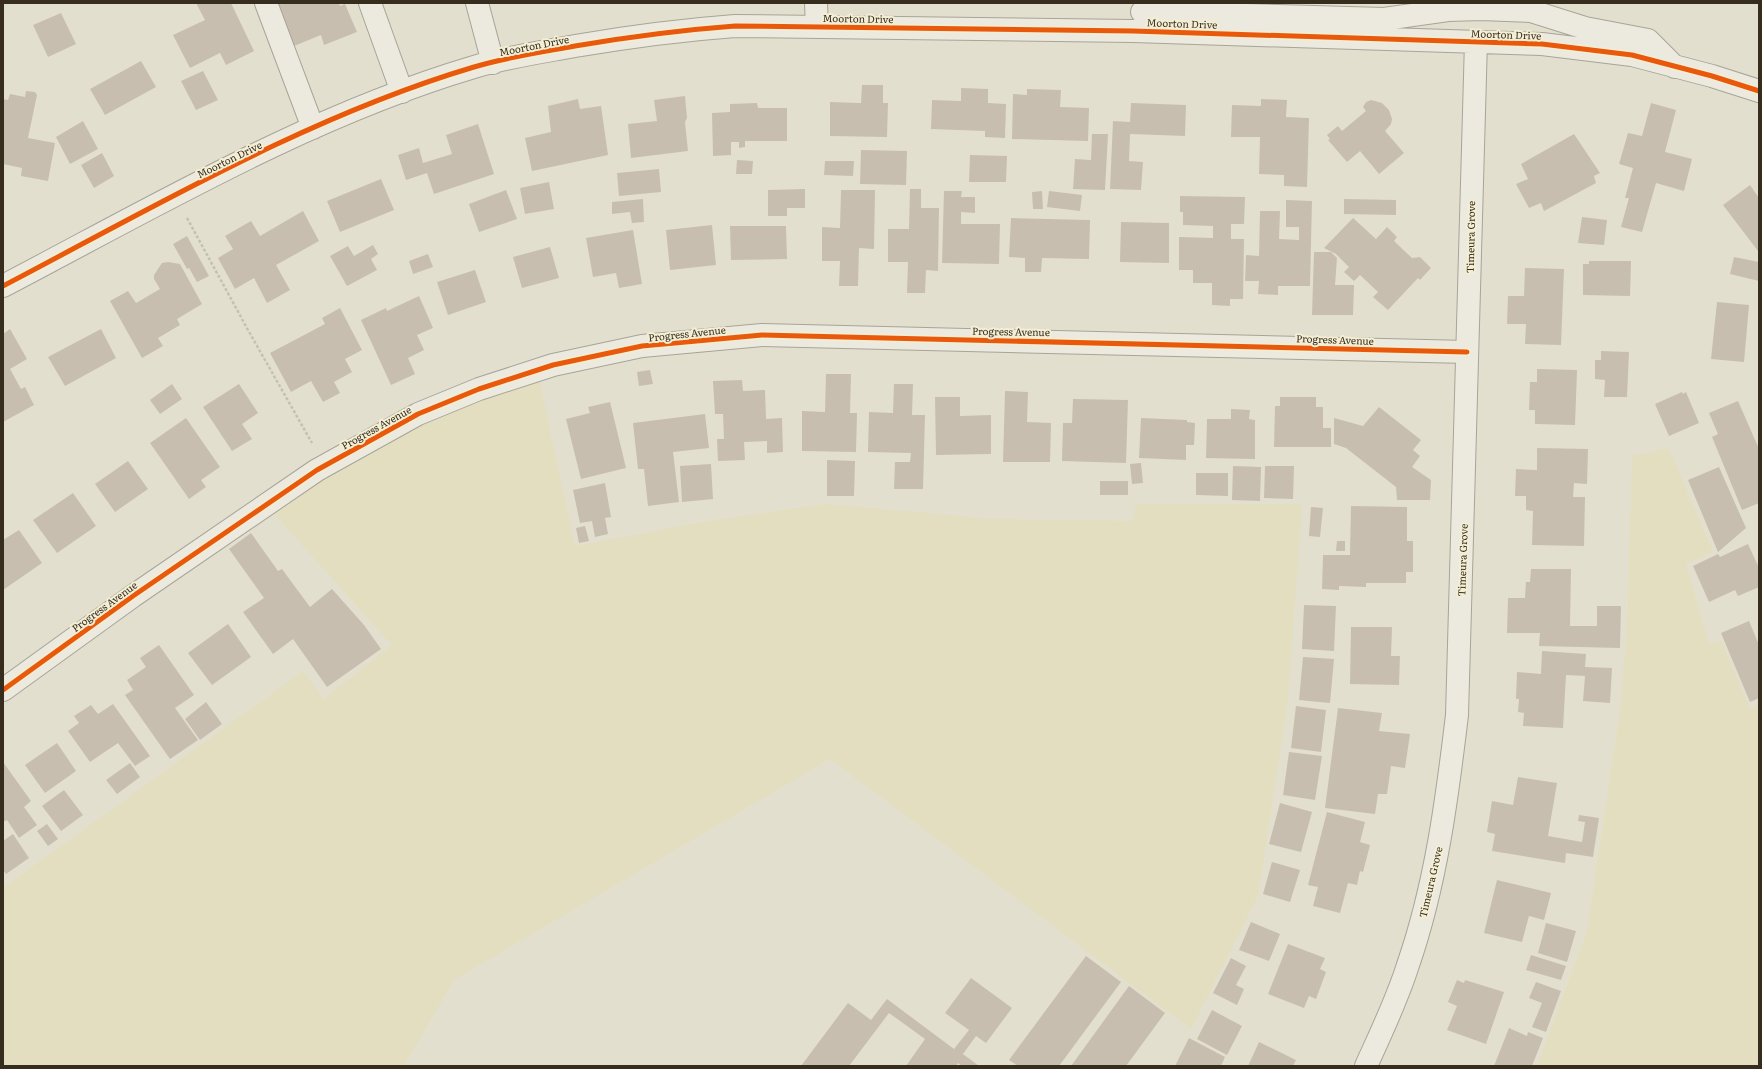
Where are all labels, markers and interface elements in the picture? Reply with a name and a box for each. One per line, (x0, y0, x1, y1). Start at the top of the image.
street label: Moorton Drive (822, 10, 894, 26)
street label: Moorton Drive (1146, 14, 1218, 32)
street label: Moorton Drive (1470, 25, 1542, 43)
street label: Moorton Drive (498, 31, 570, 59)
street label: Moorton Drive (194, 137, 264, 181)
street label: Timeura Grove (1462, 201, 1478, 273)
street label: Progress Avenue (647, 321, 727, 345)
street label: Progress Avenue (972, 323, 1050, 339)
street label: Progress Avenue (1296, 330, 1374, 348)
street label: Progress Avenue (338, 402, 414, 452)
street label: Timeura Grove (1453, 523, 1471, 597)
street label: Progress Avenue (68, 577, 140, 635)
street label: Timeura Grove (1415, 845, 1445, 919)

